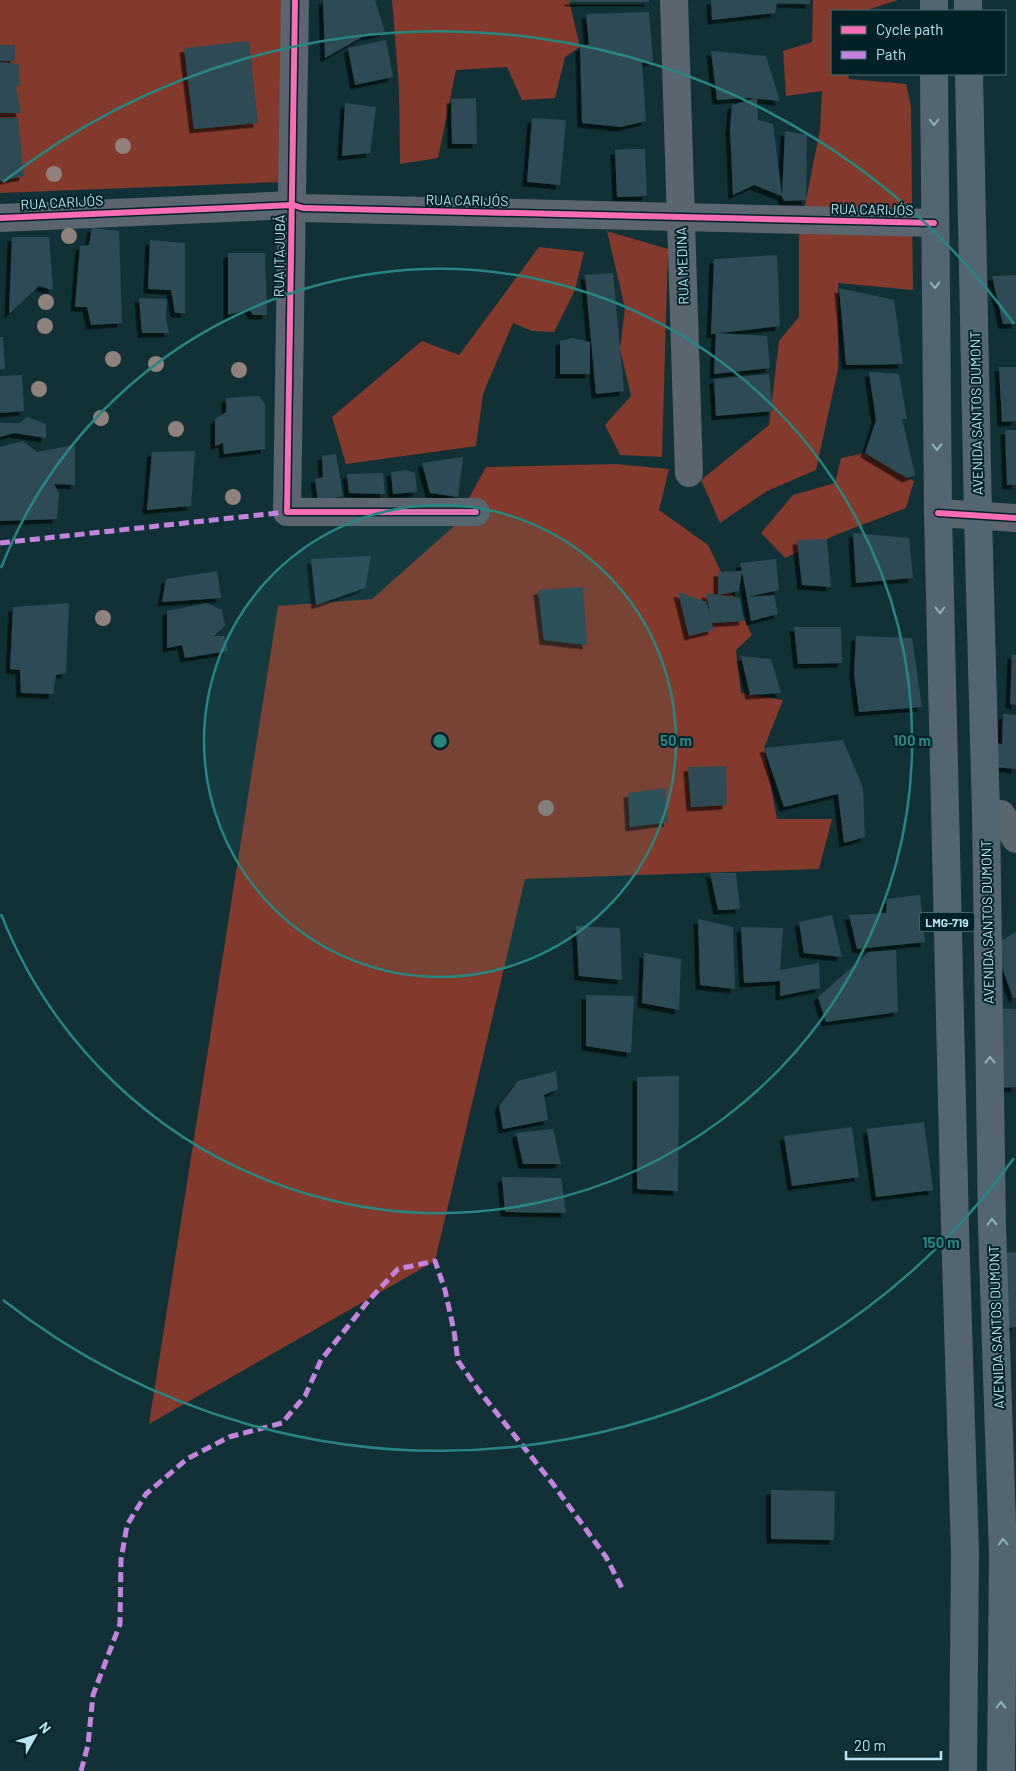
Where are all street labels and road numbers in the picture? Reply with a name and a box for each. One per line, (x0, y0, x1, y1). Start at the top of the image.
street label: RUA CARIJÓS (20, 191, 104, 213)
street label: RUA CARIJÓS (425, 191, 509, 209)
street label: RUA CARIJÓS (830, 200, 914, 218)
street label: RUA ITAJUBÁ (270, 214, 288, 297)
street label: RUA MEDINA (672, 226, 692, 305)
street label: AVENIDA SANTOS DUMONT (966, 331, 986, 495)
street label: AVENIDA SANTOS DUMONT (977, 840, 997, 1004)
road number: LMG-719 (920, 912, 974, 932)
street label: AVENIDA SANTOS DUMONT (985, 1245, 1007, 1409)

